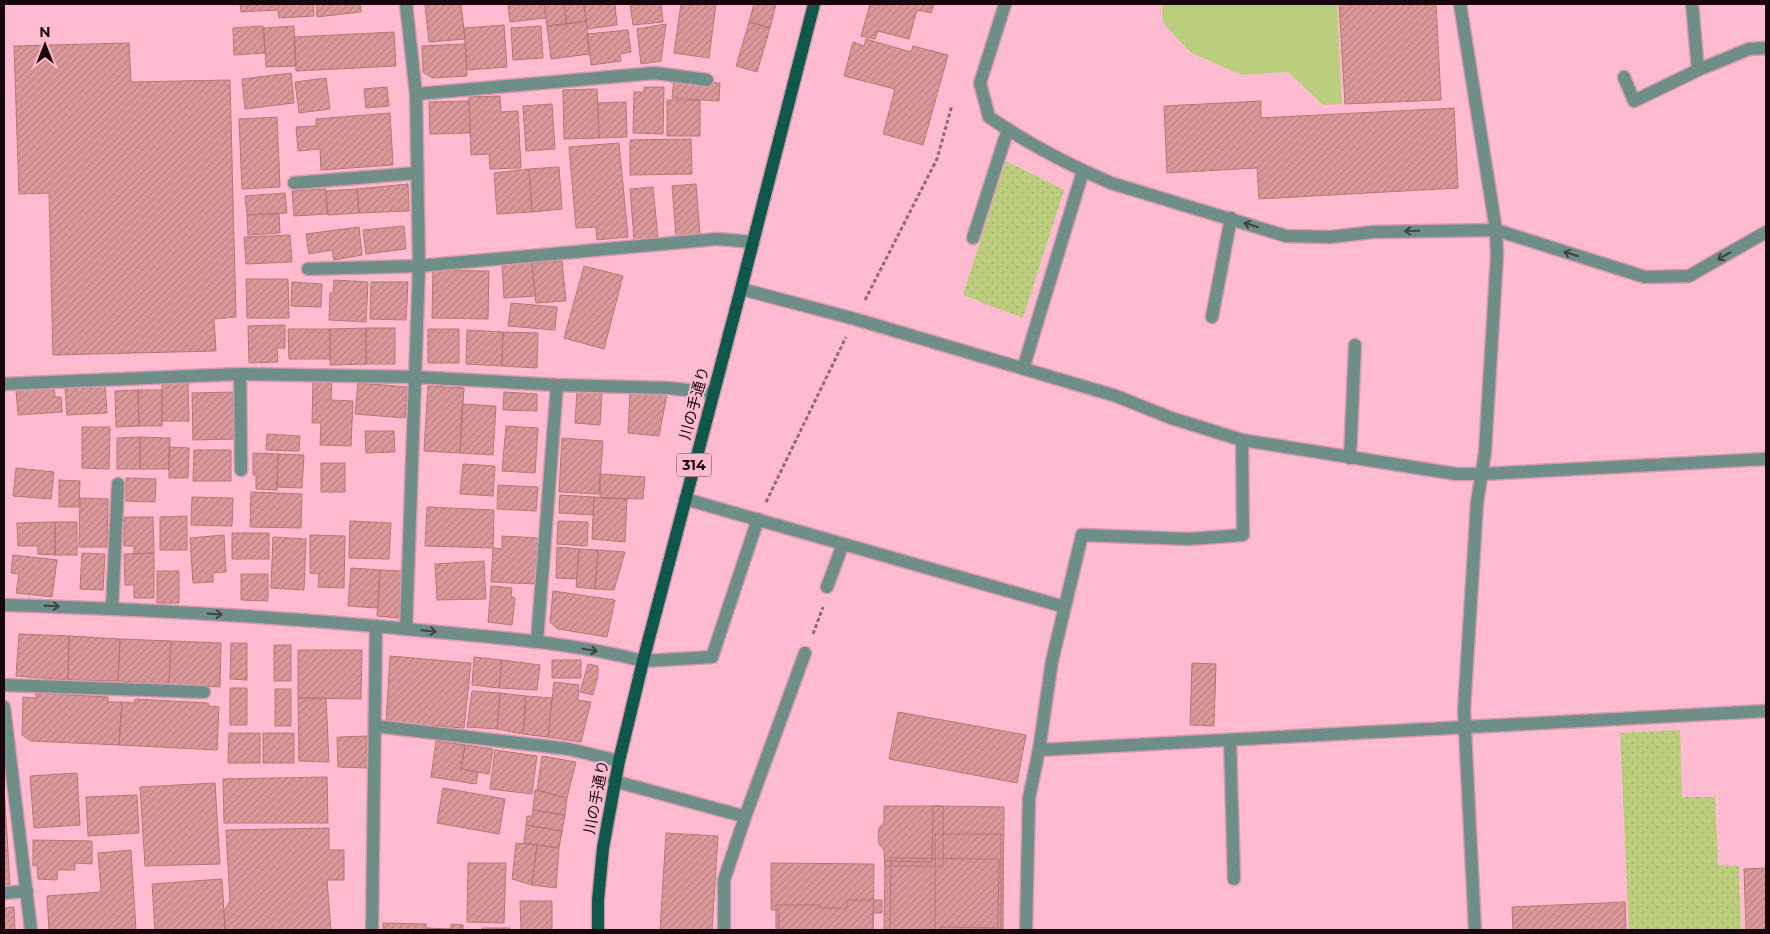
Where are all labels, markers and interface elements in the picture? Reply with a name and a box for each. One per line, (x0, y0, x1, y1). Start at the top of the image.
north arrow (20, 20, 70, 70)
text: N (39, 23, 51, 41)
one-way arrow (1244, 219, 1260, 229)
one-way arrow (1404, 226, 1420, 236)
one-way arrow (1563, 249, 1579, 258)
one-way arrow (1717, 252, 1732, 261)
street label: 川の手通り (675, 364, 713, 442)
road number: 314 (676, 454, 712, 476)
one-way arrow (44, 601, 60, 611)
one-way arrow (206, 610, 222, 619)
one-way arrow (421, 627, 437, 636)
one-way arrow (582, 645, 598, 655)
street label: 川の手通り (580, 758, 612, 836)

